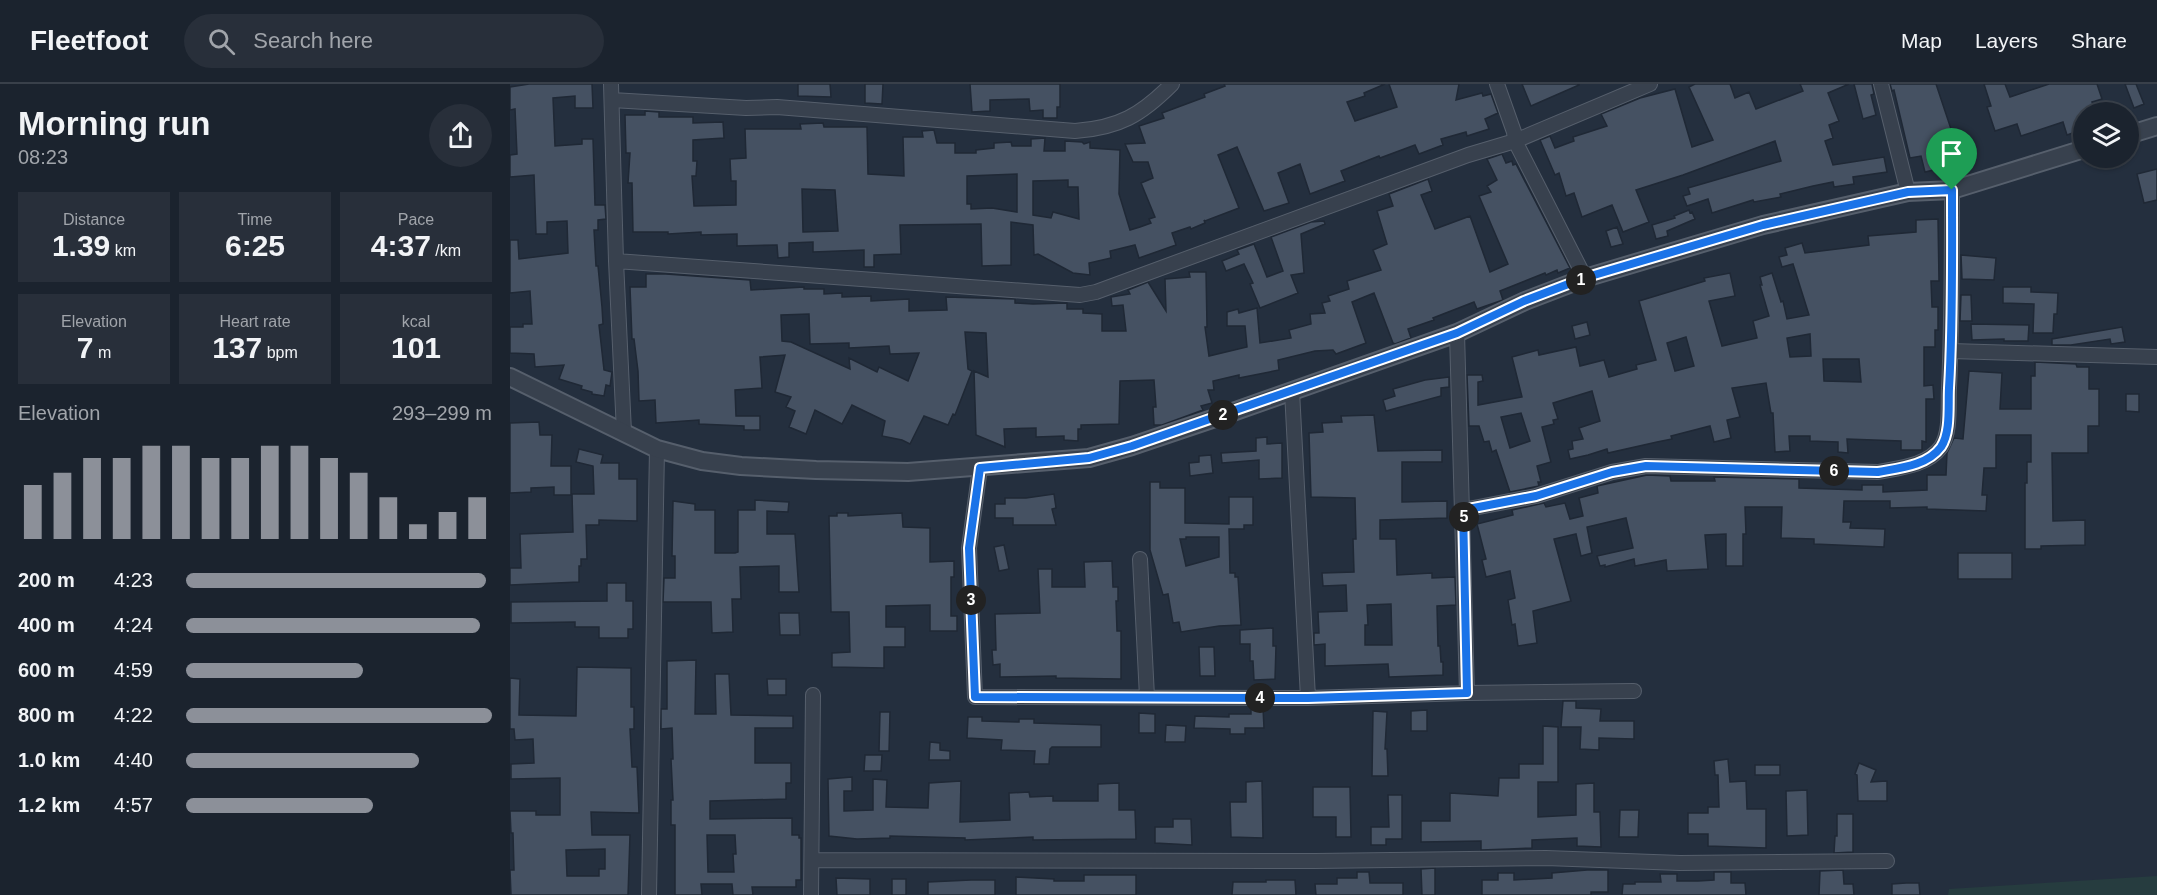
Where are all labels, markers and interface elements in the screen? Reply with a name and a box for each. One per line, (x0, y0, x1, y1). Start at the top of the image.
search box (184, 14, 604, 68)
text: Fleetfoot (30, 25, 148, 56)
icon: search (205, 25, 238, 58)
text: Search here (253, 28, 373, 53)
text: Map (1901, 29, 1942, 52)
text: Layers (1975, 29, 2038, 52)
text: Share (2071, 29, 2127, 52)
map controls (2073, 102, 2139, 168)
button: layers (2073, 102, 2139, 168)
button: share (429, 104, 492, 167)
text: Morning run (18, 105, 210, 142)
pin (1926, 128, 1977, 190)
icon: arrive (1935, 137, 1968, 170)
text: 08:23 (18, 146, 68, 168)
text: Distance (63, 211, 125, 228)
text: Time (238, 211, 272, 228)
text: Pace (398, 211, 434, 228)
text: 1.39 (52, 229, 110, 262)
text: 6:25 (225, 229, 285, 262)
text: 4:37 (371, 229, 431, 262)
text: km (110, 242, 136, 259)
text: /km (431, 242, 461, 259)
pin: 1 (1566, 265, 1596, 295)
text: 1 (1577, 271, 1585, 288)
text: Elevation (61, 313, 127, 330)
text: Heart rate (219, 313, 291, 330)
text: kcal (402, 313, 430, 330)
text: 7 (77, 331, 93, 364)
text: 137 (212, 331, 262, 364)
text: 101 (391, 331, 441, 364)
text: m (93, 344, 111, 361)
text: bpm (262, 344, 298, 361)
pin: 2 (1208, 400, 1238, 430)
text: Elevation (18, 402, 100, 424)
text: 293–299 m (392, 402, 492, 424)
text: 2 (1219, 406, 1227, 423)
pin: 6 (1819, 456, 1849, 486)
text: 6 (1830, 462, 1838, 479)
pin: 5 (1449, 502, 1479, 532)
text: 5 (1460, 508, 1468, 525)
text: 200 m (18, 569, 75, 591)
text: 4:23 (114, 569, 153, 591)
pin: 3 (956, 585, 986, 615)
text: 3 (967, 591, 975, 608)
text: 400 m (18, 614, 75, 636)
text: 4:24 (114, 614, 153, 636)
text: 600 m (18, 659, 75, 681)
text: 4:59 (114, 659, 153, 681)
pin: 4 (1245, 683, 1275, 713)
text: 4 (1256, 689, 1264, 706)
text: 800 m (18, 704, 75, 726)
text: 4:22 (114, 704, 153, 726)
text: 1.0 km (18, 749, 80, 771)
text: 4:40 (114, 749, 153, 771)
text: 1.2 km (18, 794, 80, 816)
text: 4:57 (114, 794, 153, 816)

